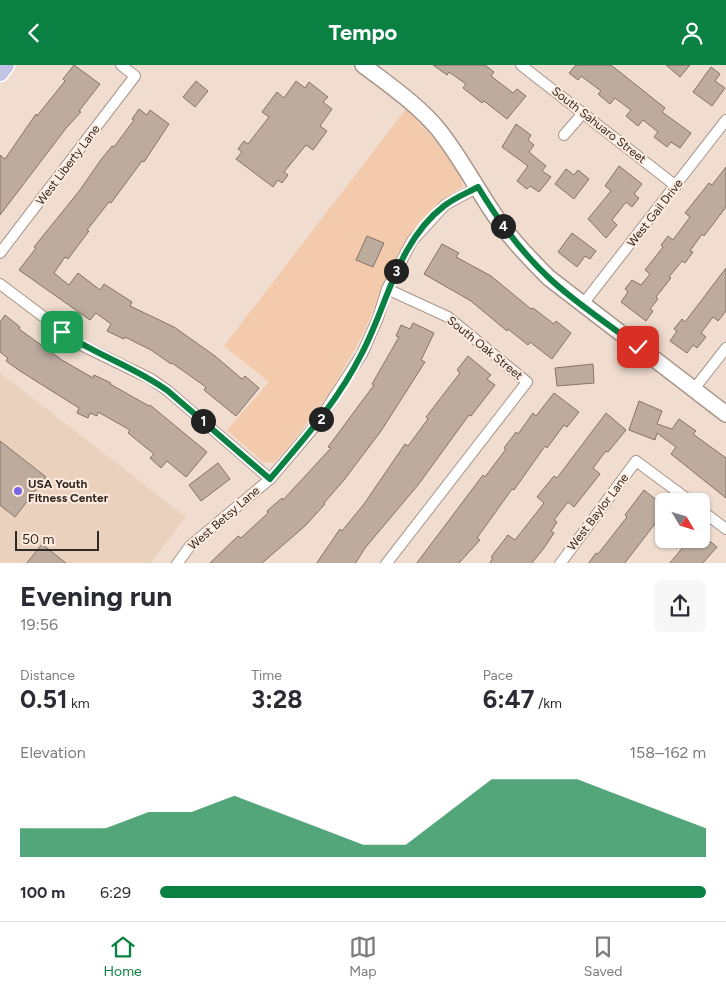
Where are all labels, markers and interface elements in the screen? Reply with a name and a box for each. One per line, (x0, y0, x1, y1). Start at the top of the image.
icon: back (20, 19, 48, 47)
text: Tempo (329, 19, 397, 46)
icon: person (678, 19, 706, 47)
street label: South Sahuaro Street (549, 84, 649, 166)
street label: West Liberty Lane (33, 122, 103, 208)
street label: West Gail Drive (624, 176, 686, 250)
pin: 4 (490, 213, 516, 239)
text: 4 (499, 218, 508, 235)
pin: 3 (384, 259, 408, 283)
text: 3 (393, 263, 400, 280)
pin (41, 311, 83, 353)
street label: South Oak Street (444, 313, 526, 383)
icon: arrive (48, 318, 76, 346)
pin (617, 326, 659, 368)
icon: check (624, 333, 652, 361)
pin: 2 (308, 407, 334, 431)
pin: 1 (190, 409, 216, 433)
text: 2 (317, 411, 326, 428)
text: 1 (201, 413, 206, 430)
street label: West Baylor Lane (565, 470, 632, 553)
place label: USA Youth Fitness Center (28, 477, 109, 505)
street label: West Betsy Lane (186, 483, 263, 553)
marker: USA Youth Fitness Center (12, 485, 24, 497)
north arrow (655, 493, 710, 547)
map controls (655, 493, 710, 548)
scale bar (15, 528, 99, 552)
text: 50 m (22, 531, 54, 548)
text: Evening run (20, 579, 172, 613)
button: share (654, 580, 706, 632)
text: 19:56 (20, 615, 58, 634)
text: Distance (20, 667, 75, 684)
text: Time (251, 667, 282, 684)
text: Pace (483, 667, 513, 684)
text: 0.51 (20, 684, 67, 714)
text: 3:28 (251, 684, 303, 714)
text: 6:47 (483, 684, 534, 714)
text: km (67, 695, 90, 712)
text: /km (534, 695, 562, 712)
text: Elevation (20, 743, 86, 762)
text: 158–162 m (629, 743, 706, 762)
text: 100 m (20, 883, 65, 902)
text: 6:29 (100, 883, 131, 902)
tab: Home (104, 933, 142, 980)
tab: Map (349, 933, 377, 980)
tab: Saved (584, 933, 622, 980)

